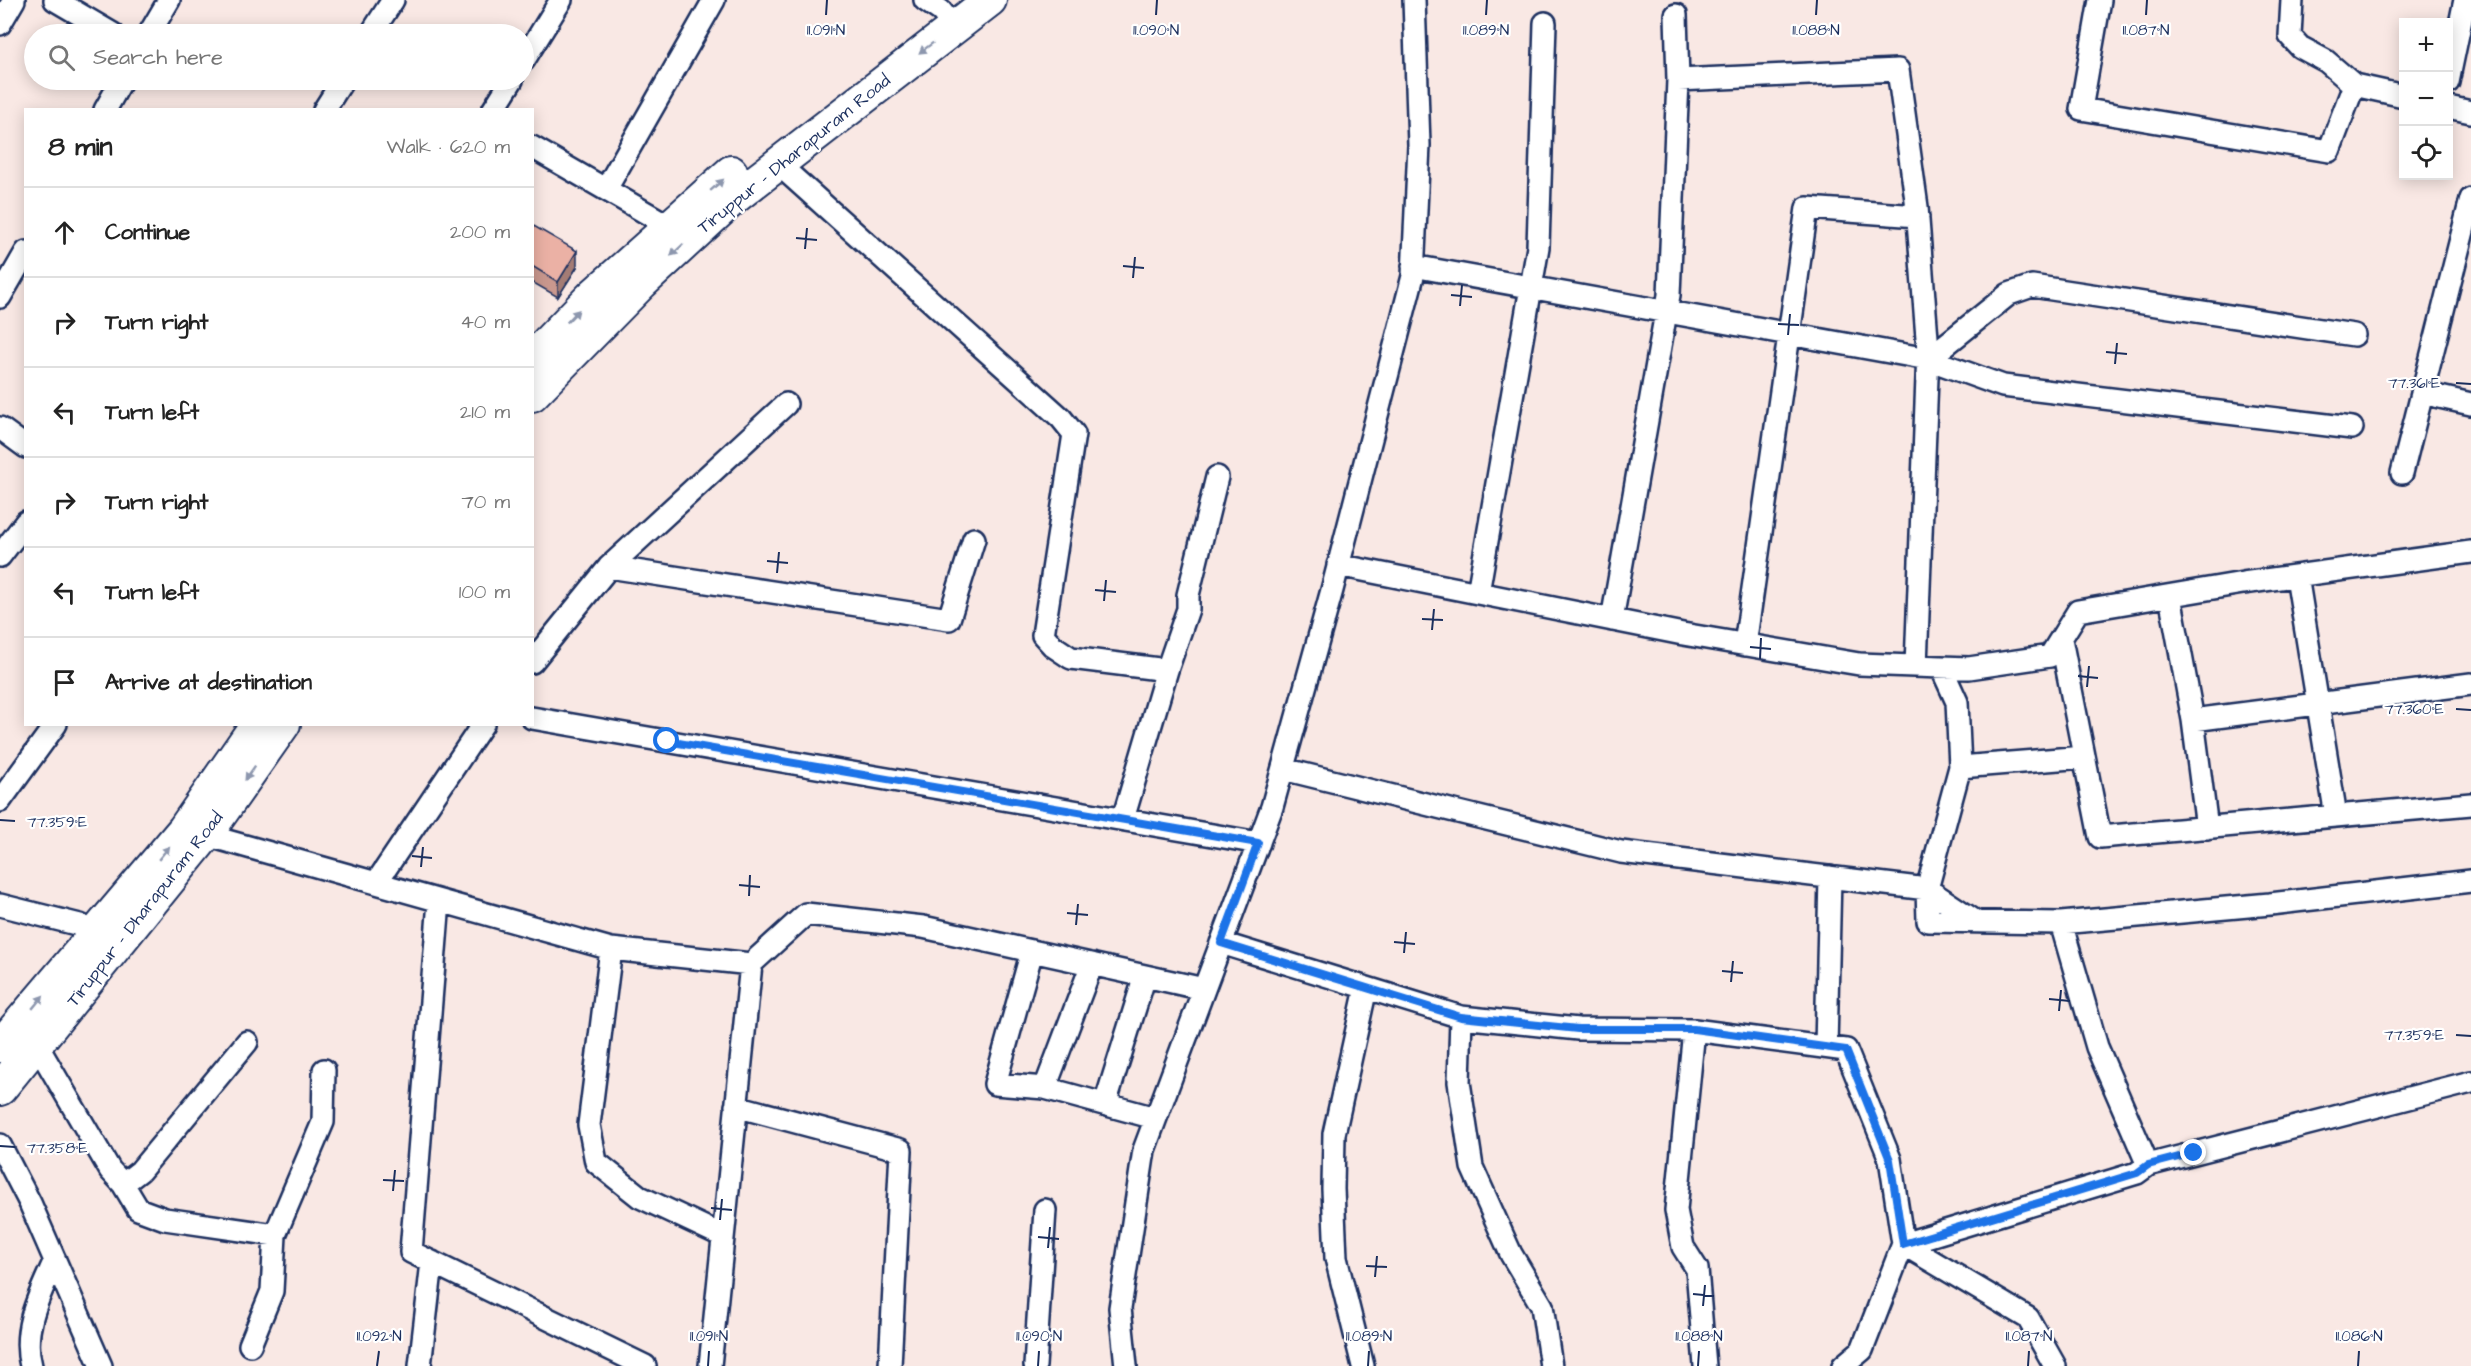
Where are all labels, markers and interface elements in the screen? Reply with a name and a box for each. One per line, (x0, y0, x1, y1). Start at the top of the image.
map controls (2399, 18, 2453, 180)
button: + (2399, 18, 2453, 72)
text: 11.091°N (807, 20, 845, 41)
text: 11.090°N (1133, 20, 1179, 41)
text: 11.089°N (1463, 20, 1509, 41)
text: 11.088°N (1792, 20, 1840, 41)
text: 11.087°N (2122, 20, 2170, 41)
search box (24, 24, 534, 90)
icon: search (45, 41, 78, 74)
one-way arrow (919, 41, 934, 53)
text: Search here (93, 42, 223, 73)
street label: Tiruppur - Dharapuram Road (692, 68, 896, 240)
button: − (2399, 72, 2453, 126)
button: locate (2399, 126, 2453, 180)
text: 8 min (48, 129, 112, 165)
text: Walk · 620 m (387, 133, 510, 161)
one-way arrow (709, 178, 725, 191)
icon: ahead (48, 216, 81, 249)
text: Continue (105, 217, 190, 248)
text: 200 m (450, 218, 510, 246)
one-way arrow (670, 243, 685, 257)
icon: right (48, 306, 81, 339)
text: Turn right (105, 307, 208, 338)
text: 40 m (460, 308, 510, 336)
one-way arrow (566, 309, 579, 324)
text: 77.361°E (2388, 373, 2440, 394)
icon: left (48, 396, 81, 429)
text: Turn left (105, 397, 199, 428)
text: 210 m (460, 398, 510, 426)
icon: right (48, 486, 81, 519)
text: Turn right (105, 487, 208, 518)
text: 70 m (462, 488, 510, 516)
icon: left (48, 576, 81, 609)
text: Turn left (105, 577, 199, 608)
text: 100 m (459, 578, 510, 606)
icon: arrive (48, 666, 81, 699)
text: Arrive at destination (105, 667, 312, 698)
text: 77.360°E (2384, 699, 2444, 720)
route start (653, 727, 679, 753)
one-way arrow (245, 765, 257, 780)
street label: Tiruppur - Dharapuram Road (61, 806, 229, 1012)
text: 77.359°E (27, 812, 87, 833)
one-way arrow (157, 845, 170, 861)
one-way arrow (31, 994, 44, 1010)
text: 77.359°E (2384, 1025, 2444, 1046)
text: 77.358°E (27, 1138, 87, 1159)
route end (2180, 1139, 2206, 1165)
text: 11.092°N (356, 1326, 402, 1347)
text: 11.091°N (690, 1326, 728, 1347)
text: 11.090°N (1016, 1326, 1062, 1347)
text: 11.089°N (1346, 1326, 1392, 1347)
text: 11.088°N (1675, 1326, 1723, 1347)
text: 11.087°N (2005, 1326, 2053, 1347)
text: 11.086°N (2335, 1326, 2383, 1347)

